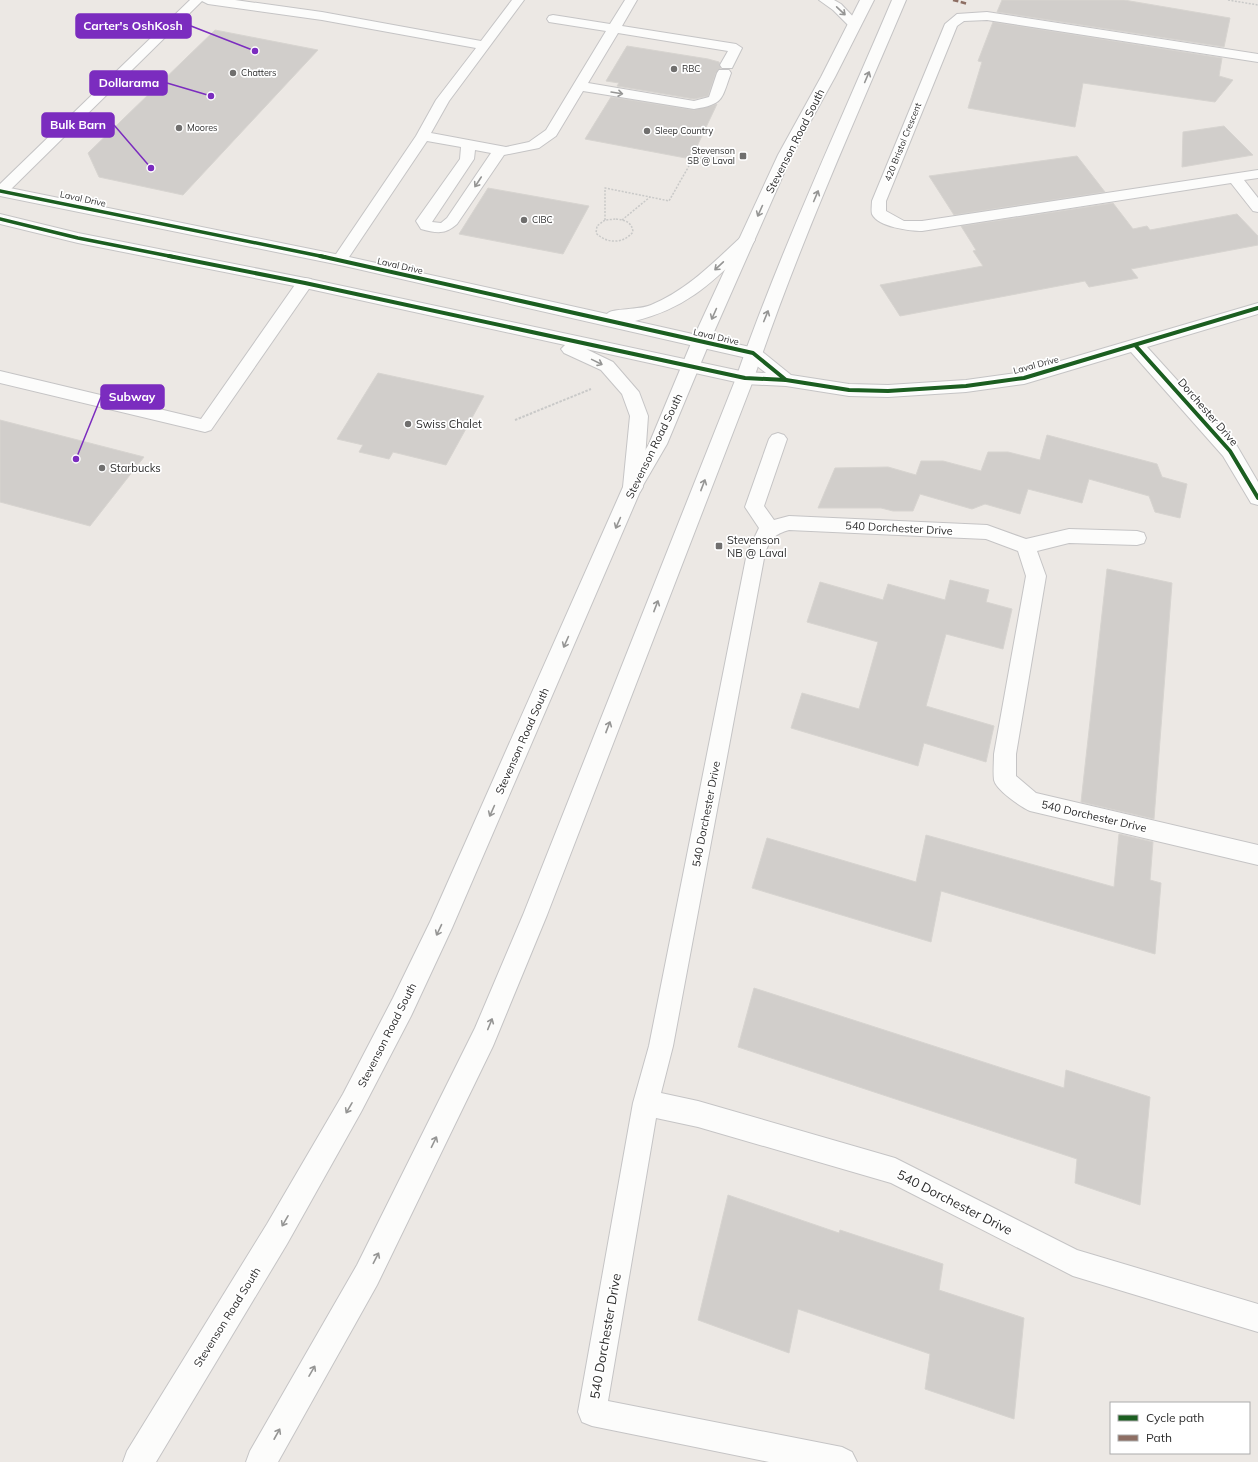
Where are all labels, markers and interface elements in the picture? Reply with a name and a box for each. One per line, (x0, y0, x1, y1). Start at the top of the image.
one-way arrow (836, 6, 846, 16)
callout: Carter's OshKosh (76, 14, 191, 38)
text: Carter's OshKosh (83, 18, 183, 33)
place label: RBC (682, 63, 701, 74)
marker: RBC (669, 64, 679, 74)
place label: Chatters (241, 67, 277, 78)
marker: Chatters (228, 68, 238, 78)
callout: Dollarama (90, 71, 167, 95)
one-way arrow (864, 71, 872, 83)
text: Dollarama (99, 75, 159, 90)
street label: Stevenson Road South (763, 86, 827, 196)
one-way arrow (611, 89, 624, 97)
street label: 420 Bristol Crescent (882, 101, 923, 183)
callout: Bulk Barn (42, 113, 114, 137)
text: Bulk Barn (50, 117, 106, 132)
place label: Moores (187, 122, 218, 133)
marker: Moores (174, 123, 184, 133)
place label: Sleep Country (655, 125, 713, 137)
marker: Sleep Country (642, 126, 652, 136)
place label: Stevenson SB @ Laval (687, 145, 735, 166)
marker: Stevenson SB @ Laval (738, 151, 748, 161)
one-way arrow (474, 176, 482, 187)
street label: Laval Drive (59, 188, 107, 209)
one-way arrow (813, 191, 820, 203)
one-way arrow (756, 205, 763, 217)
place label: CIBC (532, 214, 553, 225)
marker: CIBC (519, 215, 529, 225)
street label: Laval Drive (376, 255, 424, 276)
one-way arrow (714, 262, 724, 271)
one-way arrow (710, 307, 717, 319)
one-way arrow (763, 311, 771, 323)
street label: Laval Drive (692, 326, 740, 347)
street label: Laval Drive (1012, 353, 1060, 376)
one-way arrow (591, 359, 603, 366)
street label: Dorchester Drive (1175, 375, 1241, 449)
callout: Subway (101, 385, 164, 409)
text: Subway (109, 389, 156, 404)
street label: Stevenson Road South (622, 391, 686, 501)
place label: Swiss Chalet (416, 417, 482, 431)
marker: Swiss Chalet (403, 419, 413, 429)
place label: Starbucks (110, 461, 161, 475)
marker: Starbucks (97, 463, 107, 473)
one-way arrow (699, 479, 707, 491)
one-way arrow (613, 517, 621, 529)
street label: 540 Dorchester Drive (845, 518, 953, 538)
place label: Stevenson NB @ Laval (727, 533, 787, 560)
marker: Stevenson NB @ Laval (714, 541, 724, 551)
one-way arrow (652, 601, 660, 613)
one-way arrow (561, 636, 569, 648)
street label: Stevenson Road South (492, 685, 552, 797)
one-way arrow (605, 722, 613, 734)
street label: 540 Dorchester Drive (689, 760, 723, 868)
street label: 540 Dorchester Drive (1040, 797, 1148, 835)
one-way arrow (487, 805, 495, 817)
one-way arrow (435, 924, 442, 936)
street label: Stevenson Road South (355, 980, 419, 1090)
one-way arrow (486, 1019, 494, 1031)
one-way arrow (344, 1102, 352, 1114)
one-way arrow (431, 1136, 438, 1148)
street label: 540 Dorchester Drive (895, 1166, 1015, 1238)
one-way arrow (280, 1215, 288, 1227)
one-way arrow (373, 1253, 380, 1265)
street label: Stevenson Road South (190, 1264, 264, 1370)
street label: 540 Dorchester Drive (586, 1272, 624, 1400)
one-way arrow (309, 1366, 317, 1378)
legend (1110, 1402, 1250, 1454)
text: Cycle path (1146, 1410, 1204, 1425)
one-way arrow (274, 1428, 281, 1440)
text: Path (1146, 1430, 1172, 1445)

